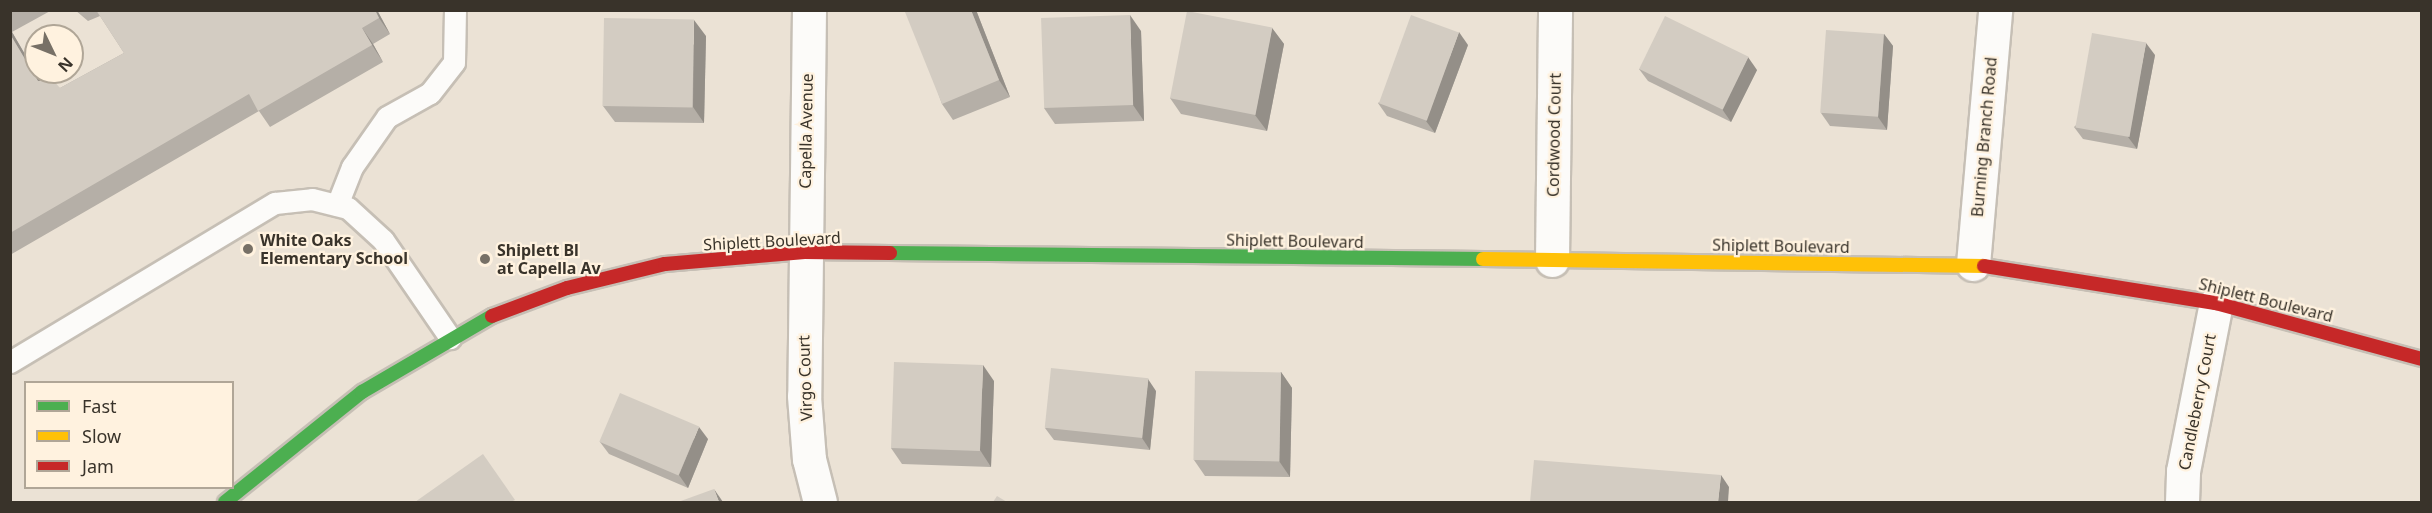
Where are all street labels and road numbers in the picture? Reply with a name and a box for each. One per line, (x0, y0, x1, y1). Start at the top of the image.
street label: Burning Branch Road (1967, 56, 2001, 218)
street label: Capella Avenue (795, 73, 817, 189)
street label: Cordwood Court (1543, 73, 1565, 197)
street label: Shiplett Boulevard (703, 228, 841, 254)
street label: Shiplett Boulevard (1226, 230, 1364, 252)
street label: Shiplett Boulevard (1712, 235, 1850, 257)
street label: Shiplett Boulevard (2197, 274, 2335, 326)
street label: Candleberry Court (2174, 332, 2220, 472)
street label: Virgo Court (794, 335, 816, 421)

